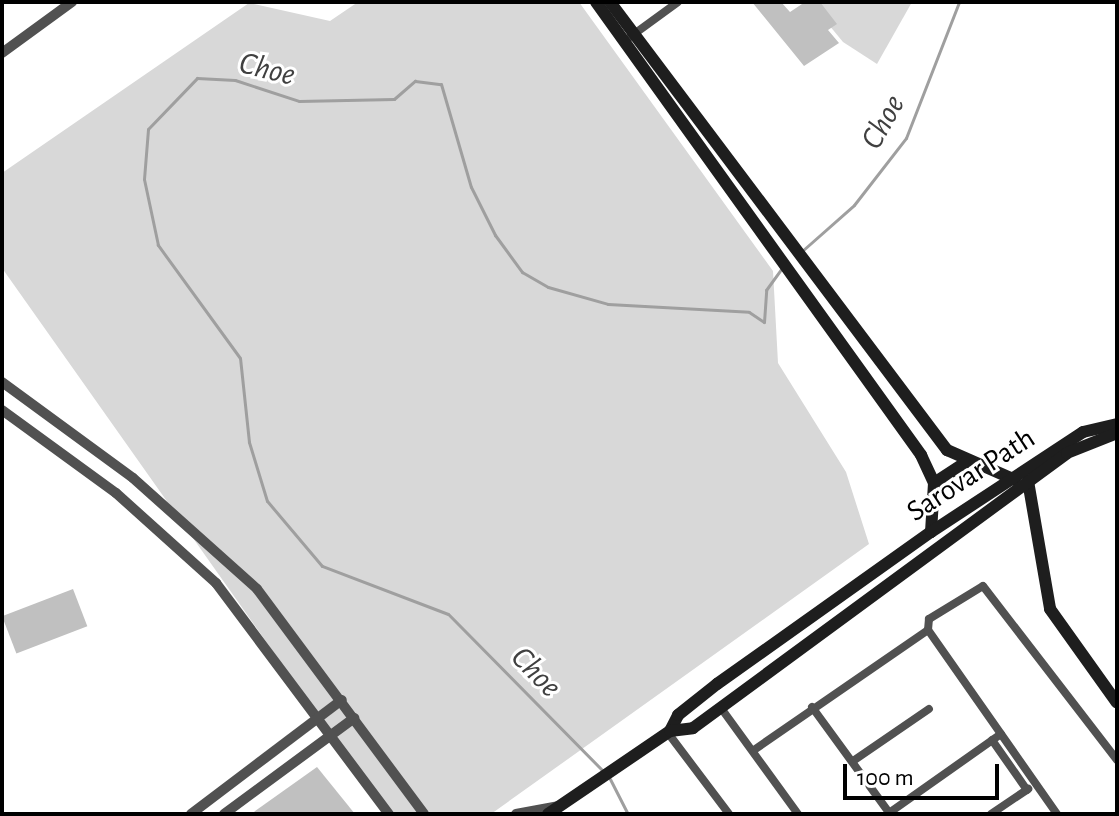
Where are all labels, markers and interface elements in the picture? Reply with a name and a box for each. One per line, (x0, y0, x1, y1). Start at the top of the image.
water label: Choe (235, 44, 299, 94)
water label: Choe (853, 88, 913, 156)
street label: Sarovar Path (900, 420, 1042, 530)
water label: Choe (503, 638, 569, 706)
scale bar (847, 748, 1003, 798)
text: 100 m (857, 766, 914, 790)

